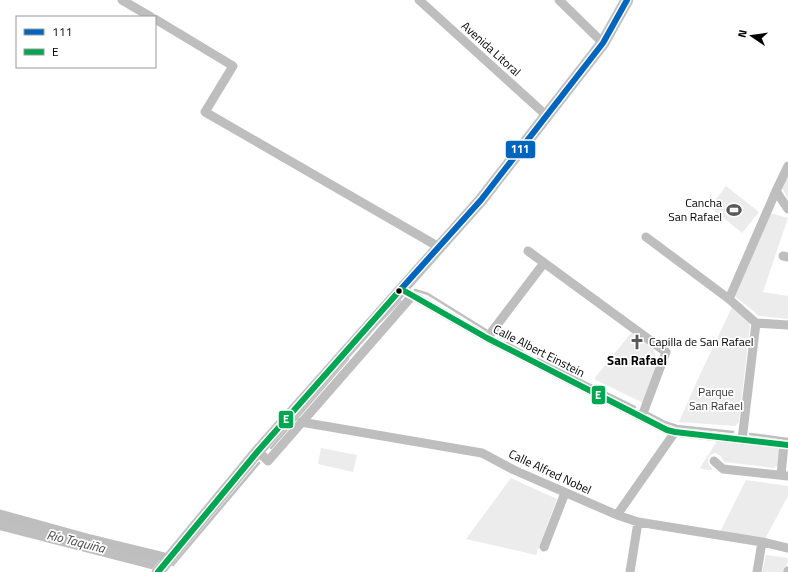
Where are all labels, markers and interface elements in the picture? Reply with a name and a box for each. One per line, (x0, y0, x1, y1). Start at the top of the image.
legend (16, 16, 156, 68)
north arrow (732, 16, 772, 56)
street label: Avenida Litoral (457, 17, 525, 81)
text: 111 (52, 22, 72, 41)
text: N (734, 28, 751, 39)
text: E (52, 42, 59, 61)
line badge: 111 (505, 140, 536, 159)
text: 111 (511, 141, 529, 157)
place label: Cancha San Rafael (668, 193, 722, 226)
sports icon: Cancha San Rafael (725, 201, 743, 219)
unlabelled marker (394, 286, 404, 296)
street label: Calle Albert Einstein (490, 319, 588, 382)
place label: Capilla de San Rafael (649, 332, 754, 351)
church icon: Capilla de San Rafael (628, 333, 646, 351)
district label: San Rafael (607, 350, 667, 370)
park label: Parque San Rafael (689, 382, 743, 415)
line badge: E (591, 385, 606, 405)
text: E (595, 387, 601, 403)
line badge: E (278, 410, 294, 429)
text: E (283, 411, 289, 427)
street label: Calle Alfred Nobel (506, 444, 595, 499)
water label: Río Taquiña (45, 524, 109, 558)

